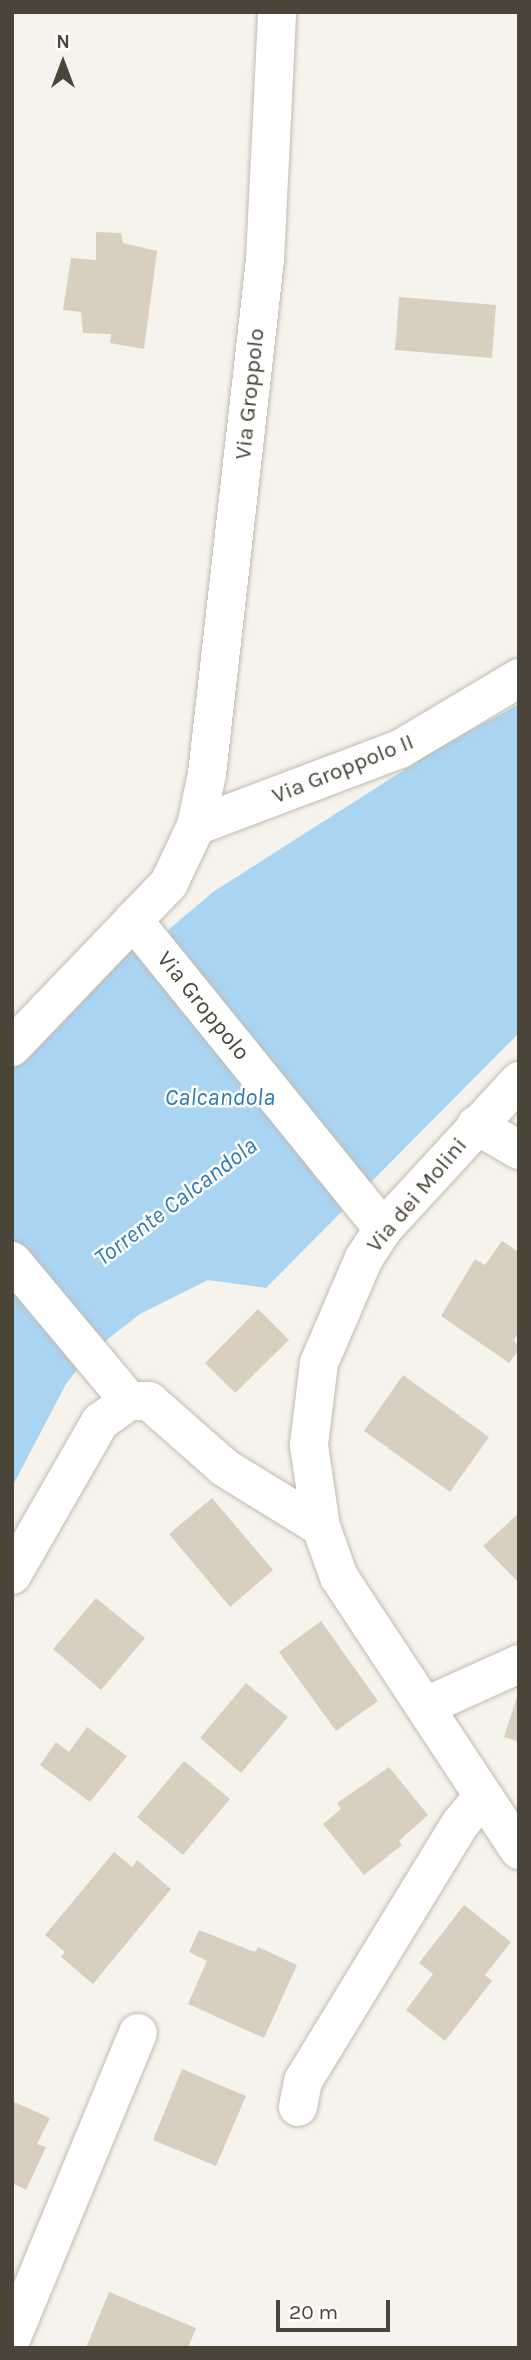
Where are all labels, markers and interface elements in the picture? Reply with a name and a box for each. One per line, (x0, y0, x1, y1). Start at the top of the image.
north arrow (28, 28, 98, 98)
text: N (56, 31, 70, 53)
street label: Via Groppolo (229, 327, 271, 461)
street label: Via Groppolo II (268, 728, 418, 810)
street label: Via Groppolo (151, 946, 255, 1066)
water label: Calcandola (165, 1084, 275, 1112)
water label: Torrente Calcandola (89, 1131, 263, 1273)
street label: Via dei Molini (361, 1132, 473, 1258)
scale bar (279, 2286, 393, 2330)
text: 20 m (289, 2300, 338, 2324)

